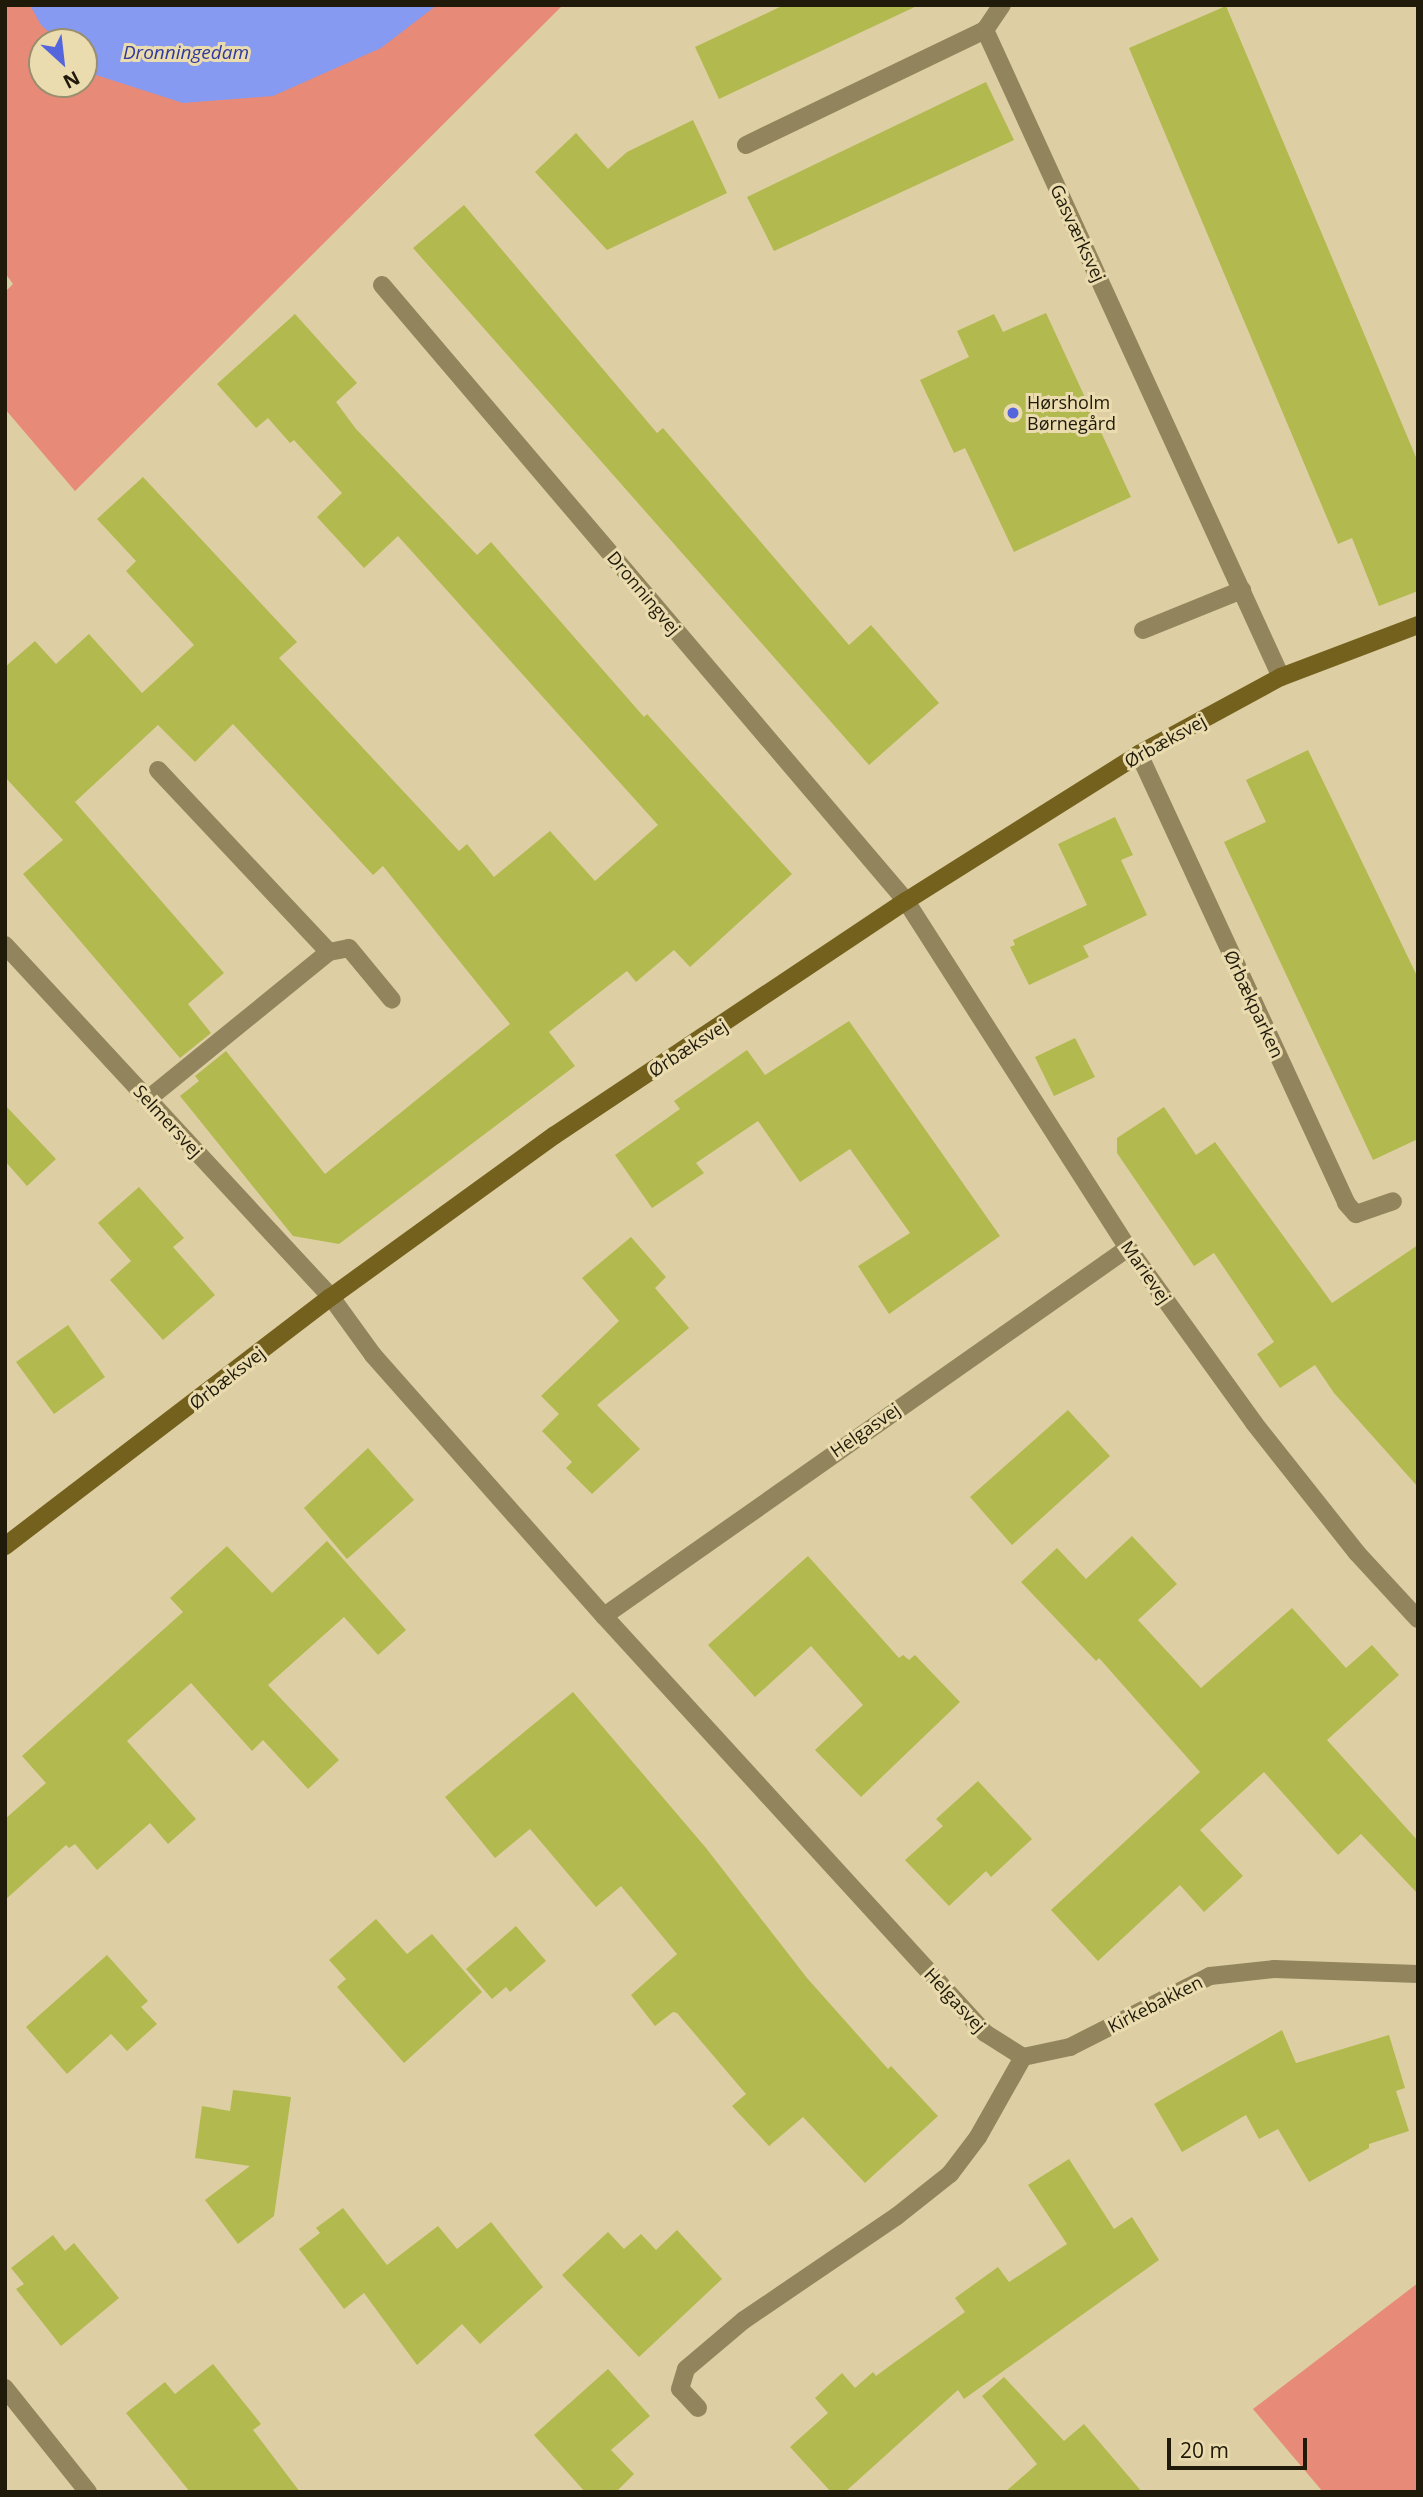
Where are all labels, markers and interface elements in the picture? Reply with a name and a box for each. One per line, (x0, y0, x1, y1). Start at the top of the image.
north arrow (28, 28, 98, 98)
water label: Dronningedam (123, 42, 249, 64)
text: N (59, 65, 84, 95)
street label: Gasværksvej (1046, 181, 1110, 285)
place label: Hørsholm Børnegård (1027, 392, 1116, 434)
marker: Hørsholm Børnegård (1005, 405, 1021, 421)
street label: Dronningvej (603, 547, 685, 639)
street label: Ørbæksvej (1121, 710, 1209, 772)
street label: Ørbækparken (1220, 947, 1288, 1061)
street label: Ørbæksvej (645, 1015, 731, 1081)
street label: Selmersvej (129, 1080, 207, 1162)
street label: Marievej (1117, 1236, 1175, 1308)
street label: Ørbæksvej (185, 1342, 269, 1414)
street label: Helgasvej (826, 1398, 904, 1462)
street label: Helgasvej (920, 1963, 990, 2037)
street label: Kirkebakken (1104, 1971, 1206, 2037)
scale bar (1171, 2424, 1311, 2468)
text: 20 m (1180, 2436, 1229, 2464)

